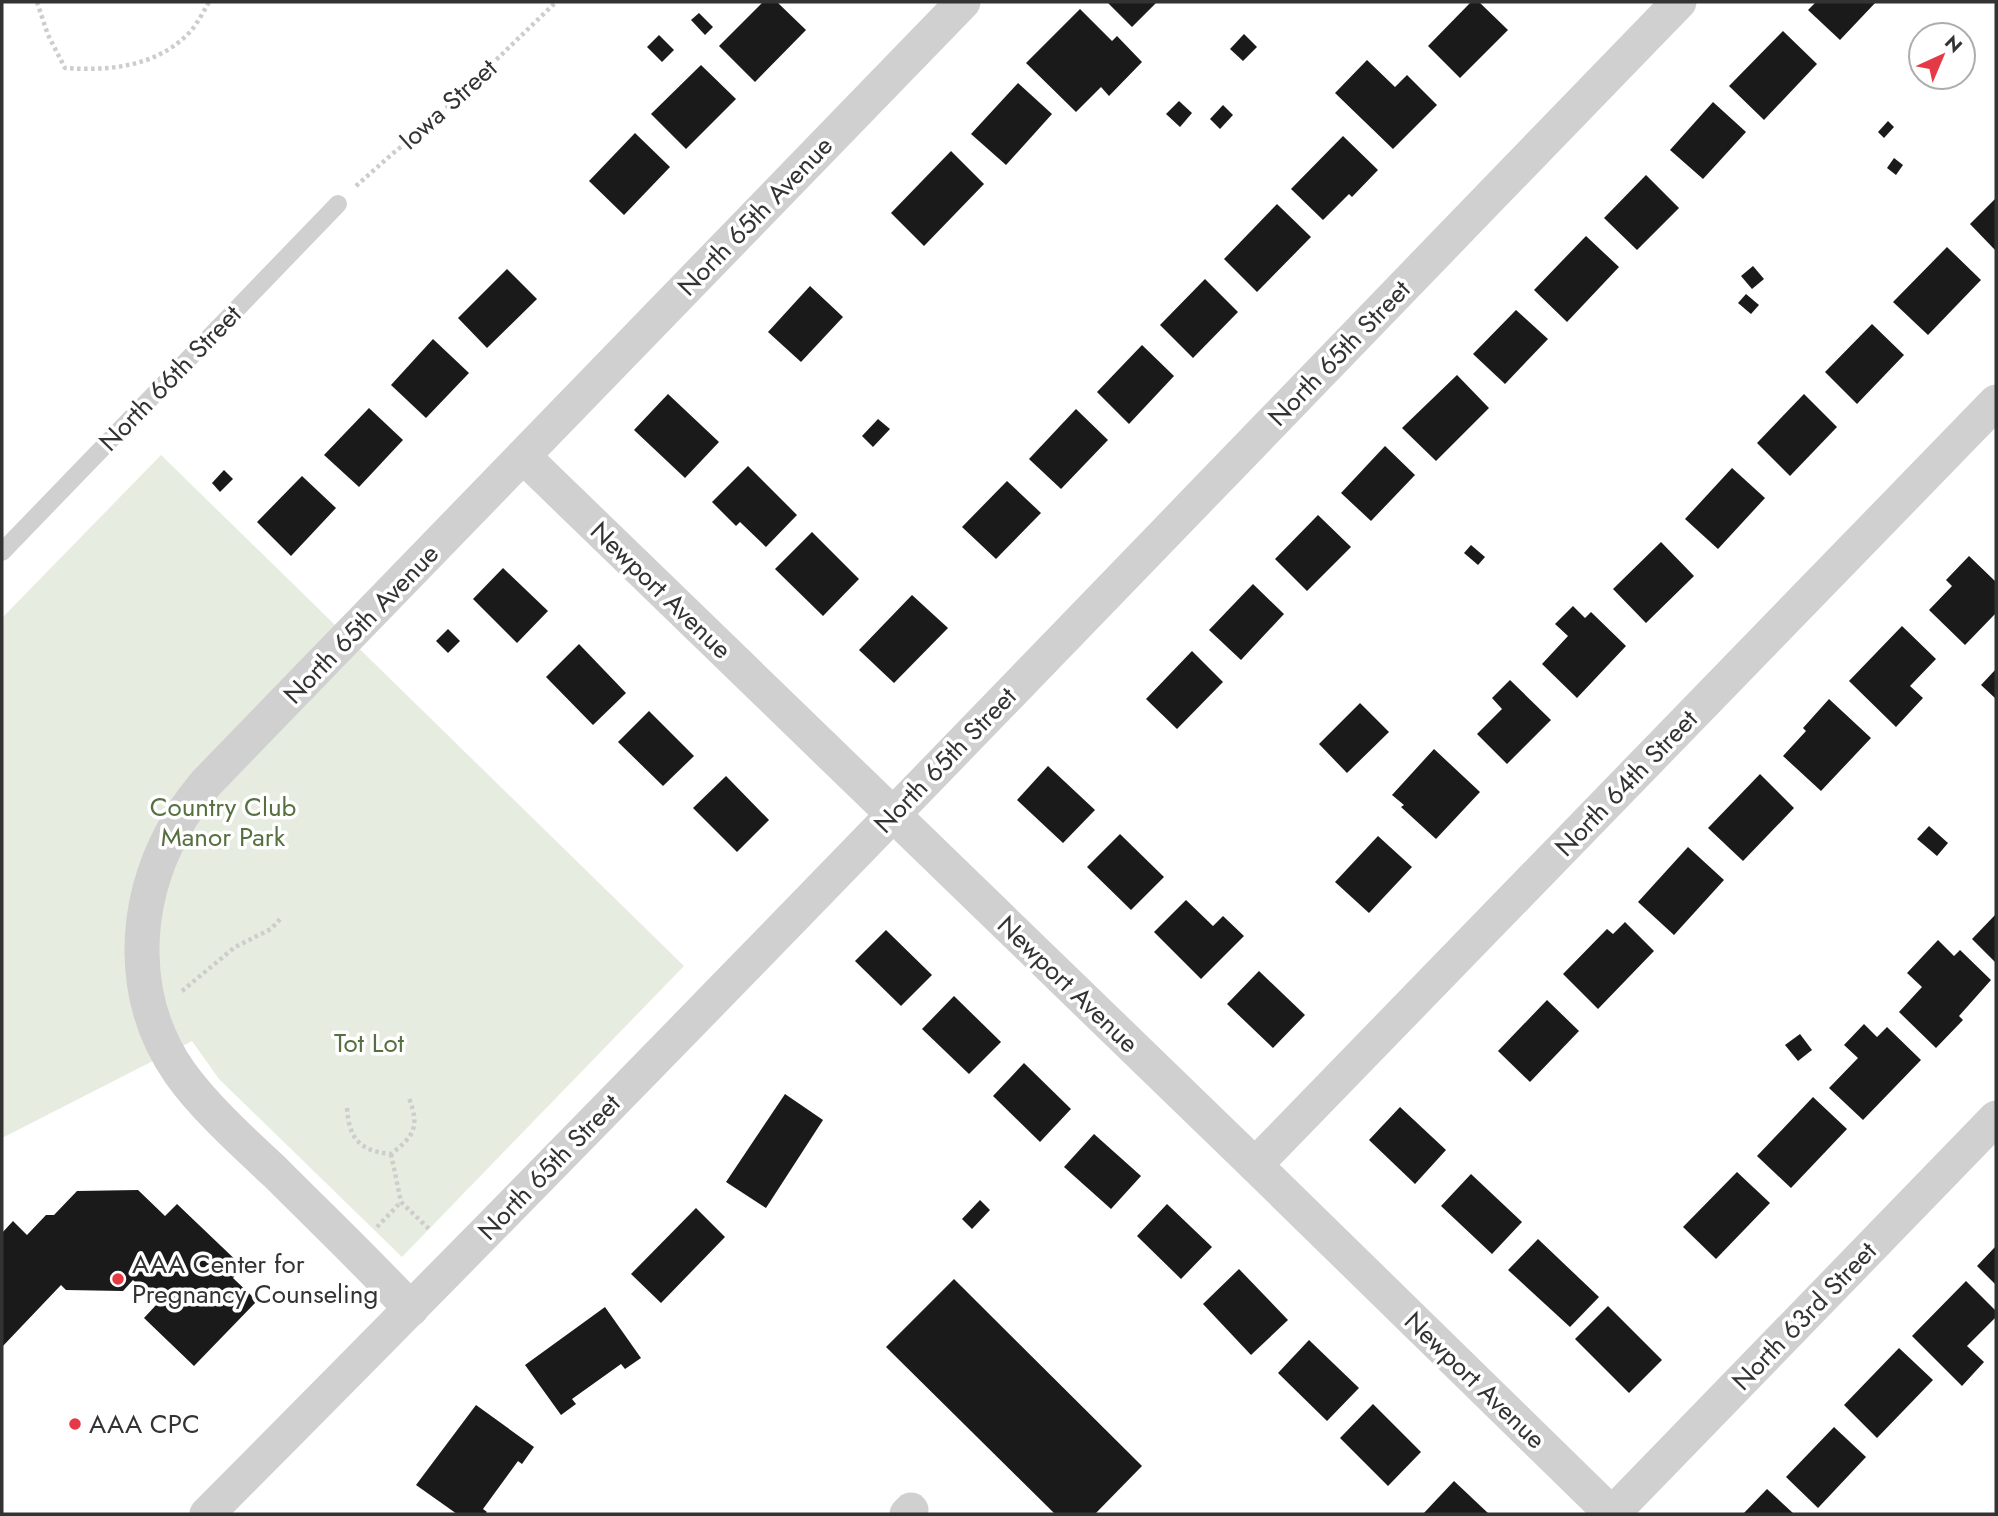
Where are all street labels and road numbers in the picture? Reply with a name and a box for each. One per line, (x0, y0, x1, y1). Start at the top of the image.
street label: Iowa Street (391, 49, 506, 158)
street label: North 65th Avenue (669, 128, 841, 304)
street label: North 65th Street (1259, 271, 1419, 435)
street label: North 66th Street (90, 296, 250, 460)
street label: Newport Avenue (582, 512, 740, 668)
street label: North 65th Avenue (275, 536, 447, 712)
street label: North 65th Street (865, 678, 1025, 842)
street label: North 64th Street (1546, 701, 1706, 865)
street label: Newport Avenue (989, 906, 1147, 1062)
street label: North 65th Street (469, 1085, 629, 1249)
street label: North 63rd Street (1723, 1233, 1885, 1399)
street label: Newport Avenue (1396, 1302, 1554, 1458)

